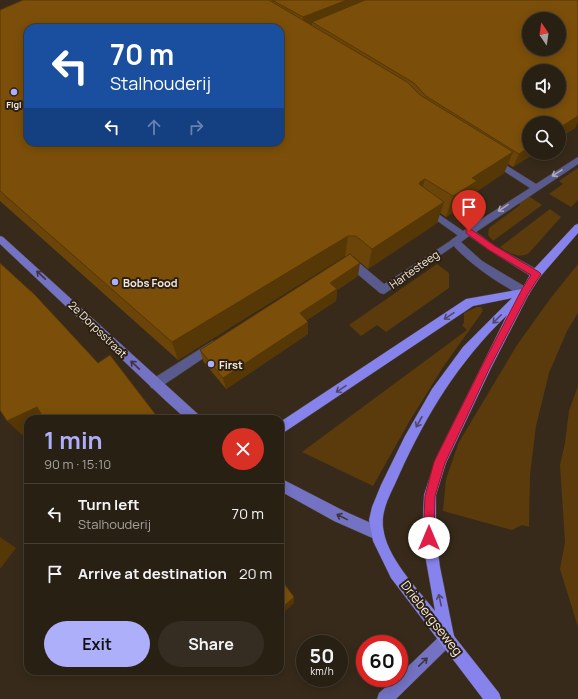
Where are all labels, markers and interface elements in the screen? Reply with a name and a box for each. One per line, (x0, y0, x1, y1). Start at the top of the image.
north arrow (522, 12, 566, 56)
map controls (522, 12, 566, 160)
text: 70 m (110, 35, 174, 73)
icon: left (44, 40, 96, 92)
button: sound (522, 64, 566, 108)
text: Stalhouderij (110, 71, 211, 95)
marker: Figi (9, 87, 19, 97)
place label: Figi (6, 98, 22, 111)
icon: left (101, 116, 123, 138)
icon: ahead (143, 116, 165, 138)
icon: right (185, 116, 207, 138)
button: search (522, 116, 566, 160)
one-way arrow (551, 169, 562, 177)
pin (452, 190, 486, 231)
icon: arrive (458, 196, 480, 218)
one-way arrow (497, 204, 508, 213)
street label: Hartesteeg (386, 246, 442, 292)
one-way arrow (36, 270, 46, 280)
place label: Bobs Food (123, 275, 178, 290)
marker: Bobs Food (110, 277, 120, 287)
street label: 2e Dorpsstraat (66, 297, 130, 361)
one-way arrow (443, 313, 455, 321)
one-way arrow (492, 314, 502, 324)
place label: First (219, 357, 243, 372)
marker: First (206, 359, 216, 369)
one-way arrow (130, 360, 140, 370)
one-way arrow (335, 385, 347, 393)
one-way arrow (415, 416, 423, 428)
text: 1 min (44, 423, 103, 456)
button: close (222, 428, 264, 470)
text: 90 m · 15:10 (44, 455, 111, 473)
text: Turn left (78, 494, 140, 515)
icon: left (44, 503, 66, 525)
text: 70 m (232, 503, 264, 524)
one-way arrow (336, 513, 348, 520)
text: Stalhouderij (78, 515, 151, 533)
position arrow (408, 517, 450, 559)
icon: arrive (44, 563, 66, 585)
text: Arrive at destination (78, 563, 227, 584)
text: 20 m (239, 563, 272, 584)
street label: Driebergseweg (397, 577, 467, 659)
one-way arrow (435, 594, 443, 607)
button: Exit (44, 621, 150, 667)
button: Share (158, 621, 264, 667)
speed limit sign: 60 (356, 635, 408, 687)
text: 50 (310, 642, 334, 669)
one-way arrow (418, 657, 428, 667)
text: km/h (310, 664, 334, 678)

